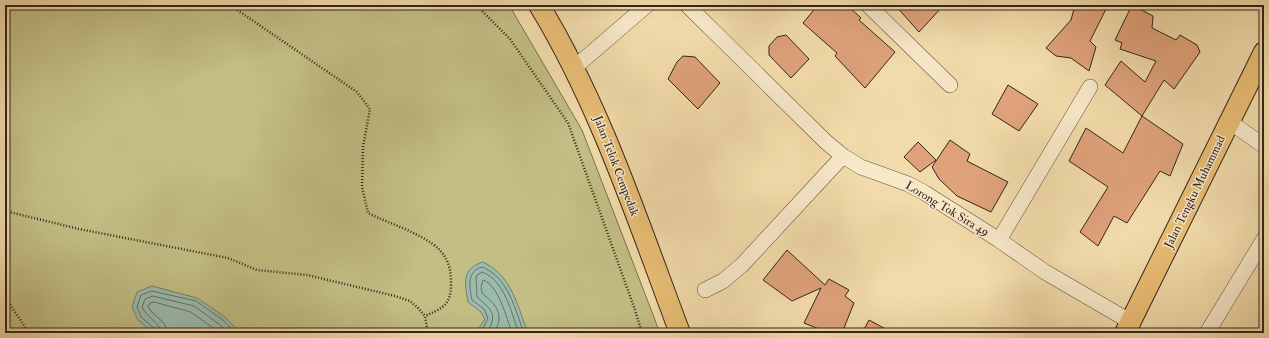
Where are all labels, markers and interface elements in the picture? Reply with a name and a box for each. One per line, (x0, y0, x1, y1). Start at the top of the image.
street label: Jalan Telok Cempedak (590, 113, 642, 219)
street label: Jalan Tengku Muhammad (1161, 133, 1229, 252)
street label: Lorong Tok Sira 49 (902, 178, 992, 240)

